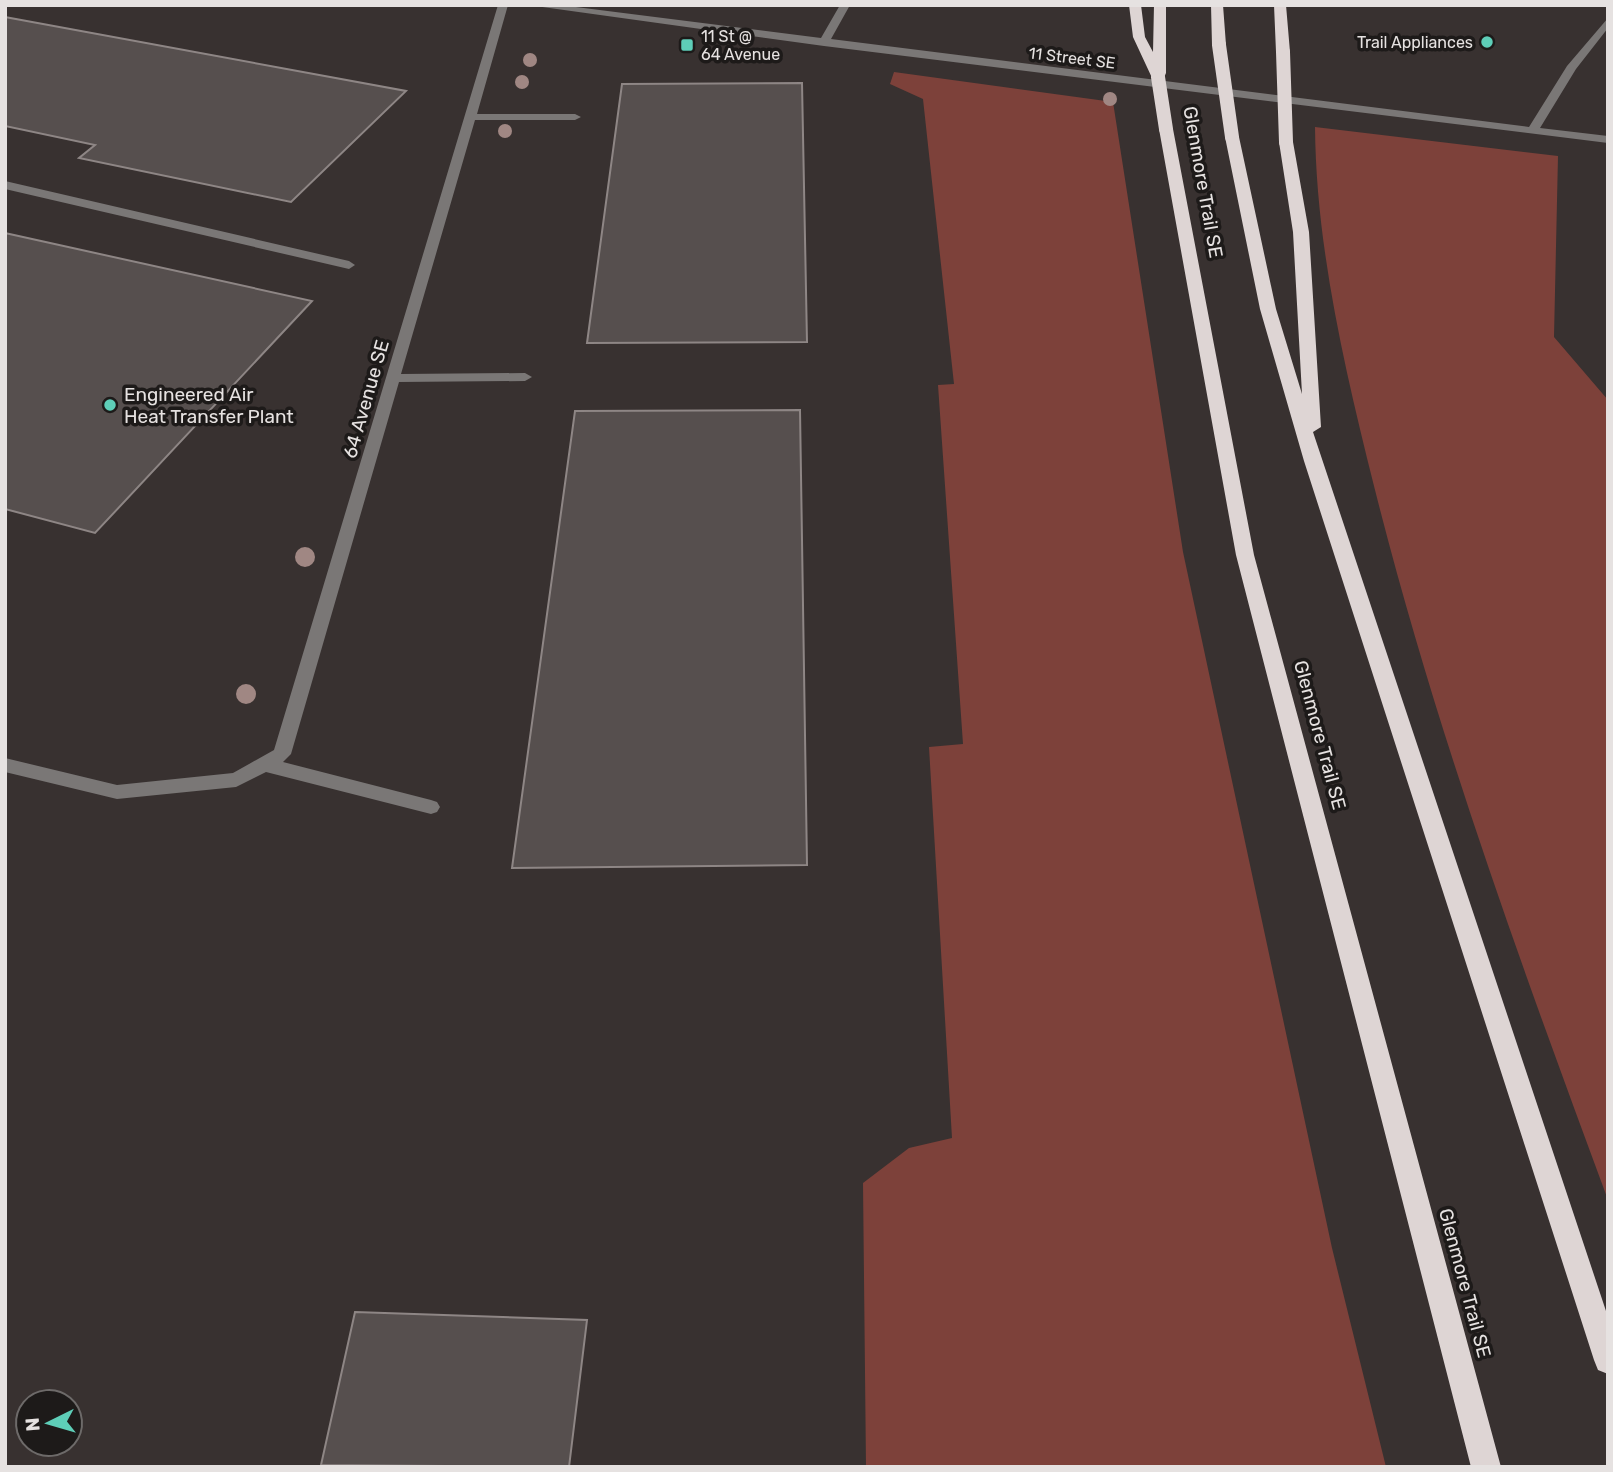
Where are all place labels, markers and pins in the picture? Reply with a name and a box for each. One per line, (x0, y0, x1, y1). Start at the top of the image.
place label: 11 St @ 64 Avenue (701, 27, 780, 64)
place label: Trail Appliances (1357, 33, 1473, 52)
marker: Trail Appliances (1479, 34, 1495, 50)
marker: 11 St @ 64 Avenue (679, 37, 695, 53)
place label: Engineered Air Heat Transfer Plant (124, 383, 294, 428)
marker: Engineered Air Heat Transfer Plant (102, 397, 118, 413)

